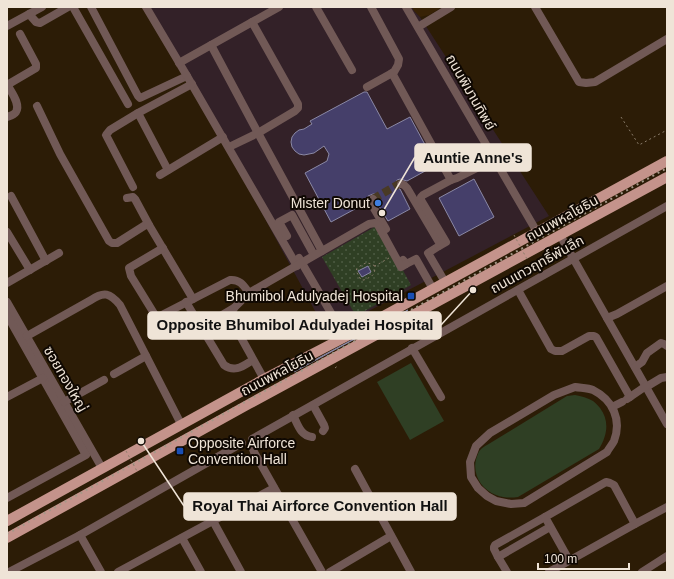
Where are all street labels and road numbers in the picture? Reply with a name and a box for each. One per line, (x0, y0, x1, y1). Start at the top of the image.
street label: ถนนพิมานทิพย์ (443, 51, 499, 133)
street label: ถนนพหลโยธิน (523, 192, 601, 244)
street label: ถนนเทวฤทธิ์พันลึก (487, 232, 587, 296)
street label: ซอยทองใหญ่ (41, 343, 91, 415)
street label: ถนนพหลโยธิน (238, 347, 316, 399)

